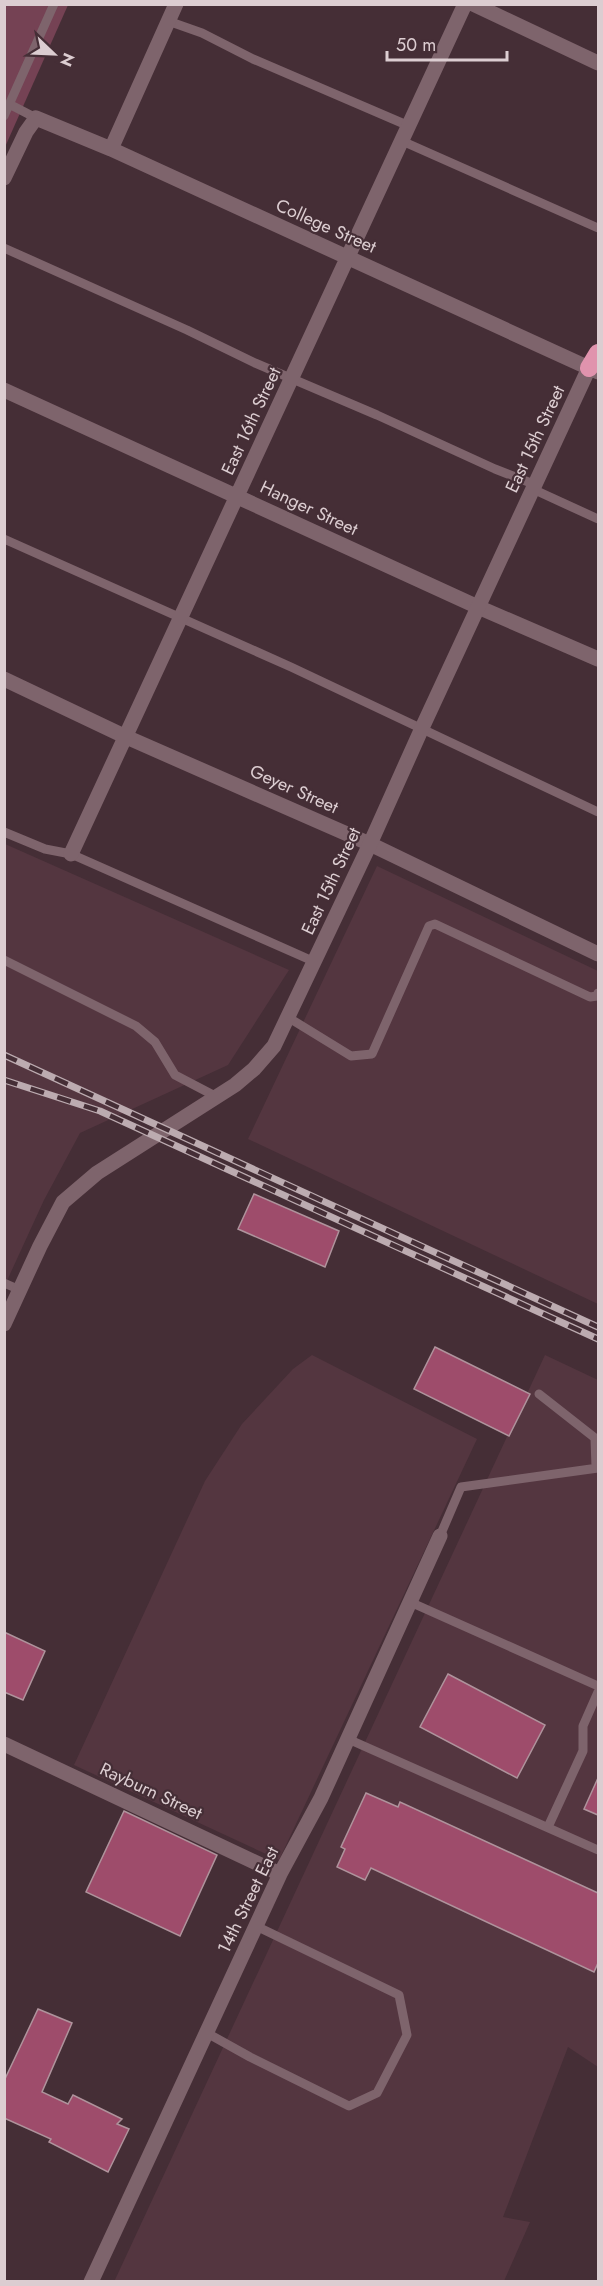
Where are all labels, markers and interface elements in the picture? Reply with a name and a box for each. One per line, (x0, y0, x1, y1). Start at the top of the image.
north arrow (24, 24, 84, 84)
scale bar (387, 24, 507, 62)
text: 50 m (396, 32, 436, 58)
text: N (54, 49, 80, 70)
street label: College Street (272, 192, 381, 260)
street label: East 16th Street (215, 362, 288, 479)
street label: East 15th Street (499, 380, 572, 497)
street label: Hanger Street (256, 474, 363, 542)
street label: Geyer Street (246, 758, 343, 820)
street label: East 15th Street (295, 822, 368, 939)
street label: Rayburn Street (96, 1756, 207, 1826)
street label: 14th Street East (211, 1841, 285, 1958)

